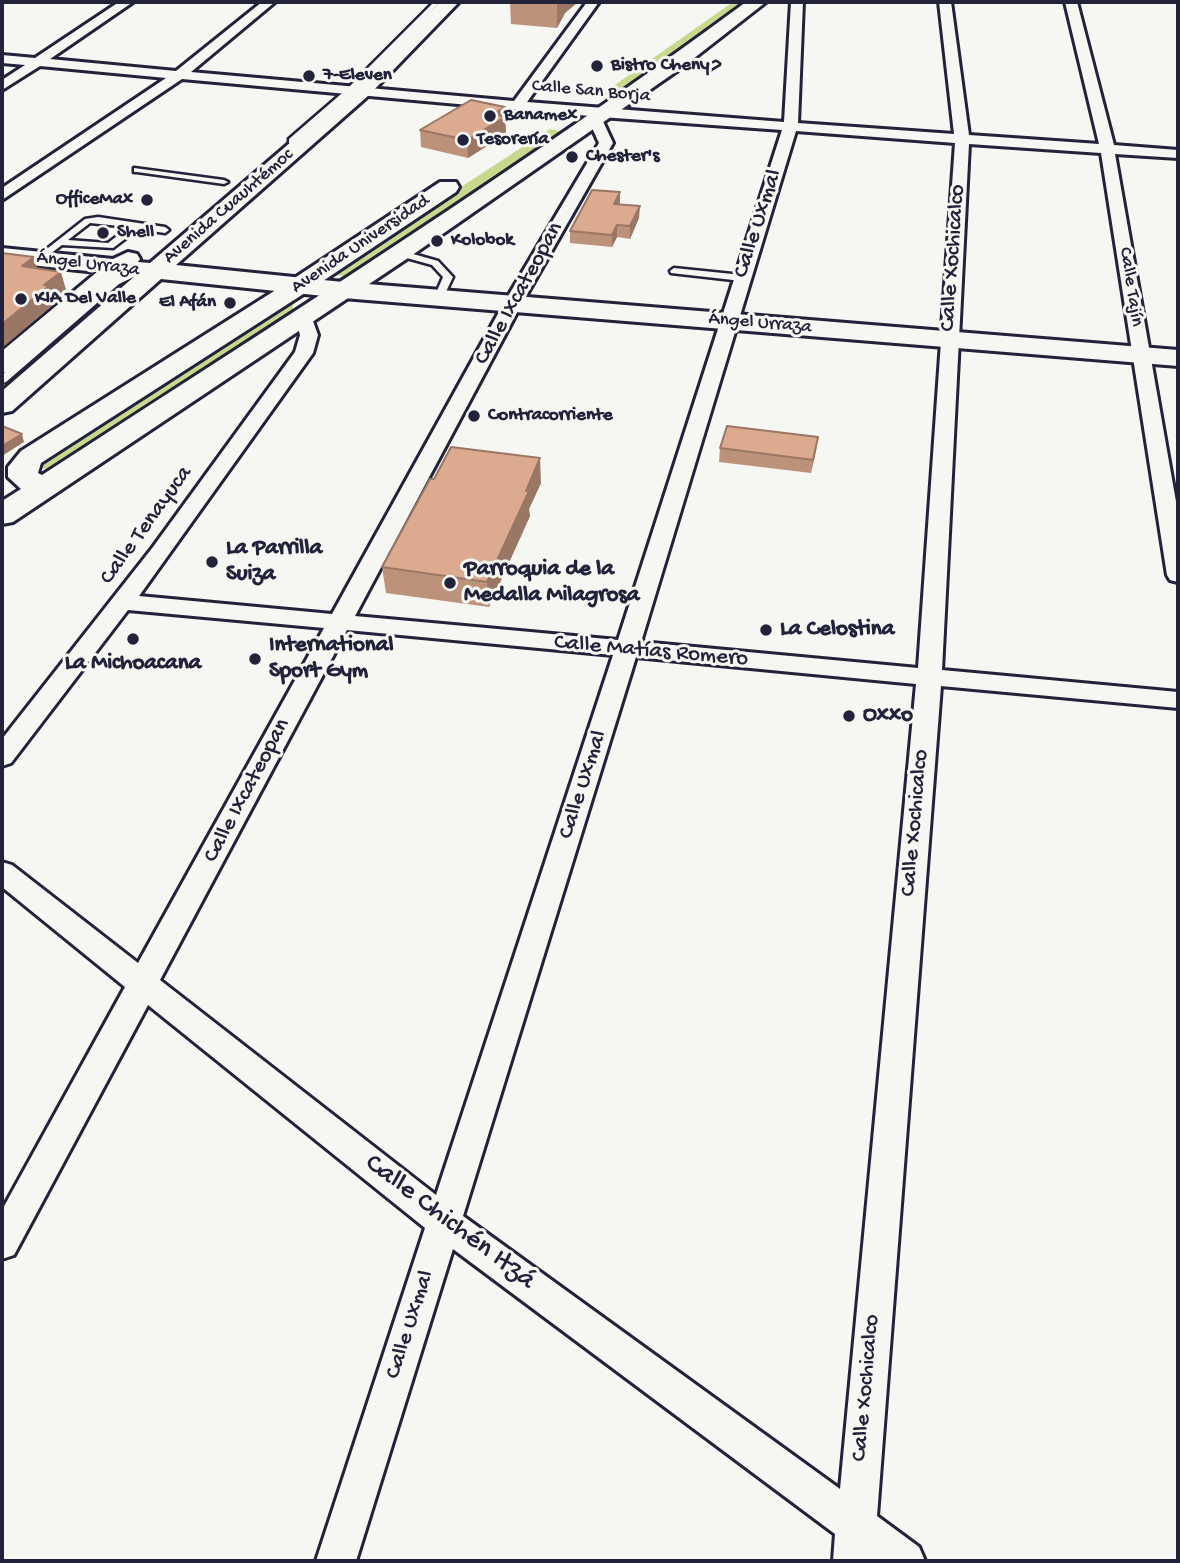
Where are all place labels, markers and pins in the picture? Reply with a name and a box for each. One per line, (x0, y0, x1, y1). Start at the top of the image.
place label: Bistro Cheny (611, 55, 709, 77)
marker: Bistro Cheny (589, 58, 605, 74)
place label: 7-Eleven (323, 65, 392, 87)
marker: 7-Eleven (301, 68, 317, 84)
place label: Banamex (504, 105, 577, 127)
marker: Banamex (482, 108, 498, 124)
place label: Tesorería (477, 129, 549, 151)
marker: Tesorería (455, 132, 471, 148)
place label: Chester's (586, 146, 659, 168)
marker: Chester's (564, 149, 580, 165)
place label: OfficeMax (56, 189, 133, 211)
marker: OfficeMax (139, 192, 155, 208)
place label: Shell (117, 222, 154, 244)
marker: Shell (95, 225, 111, 241)
place label: Kolobok (451, 230, 514, 252)
marker: Kolobok (429, 233, 445, 249)
place label: KIA Del Valle (35, 288, 136, 310)
marker: KIA Del Valle (13, 291, 29, 307)
place label: El Afán (159, 292, 216, 314)
marker: El Afán (222, 295, 238, 311)
place label: Contracorriente (488, 405, 613, 427)
marker: Contracorriente (466, 408, 482, 424)
place label: La Parrilla Suiza (226, 535, 322, 589)
marker: La Parrilla Suiza (204, 554, 220, 570)
place label: Parroquia de la Medalla Milagrosa (464, 556, 640, 610)
marker: Parroquia de la Medalla Milagrosa (442, 575, 458, 591)
place label: La Celostina (780, 616, 895, 644)
marker: La Celostina (758, 622, 774, 638)
marker: La Michoacana (125, 631, 141, 647)
place label: International Sport Gym (269, 632, 394, 686)
place label: La Michoacana (65, 650, 201, 678)
marker: International Sport Gym (247, 651, 263, 667)
place label: Oxxo (863, 702, 913, 730)
marker: Oxxo (841, 708, 857, 724)

